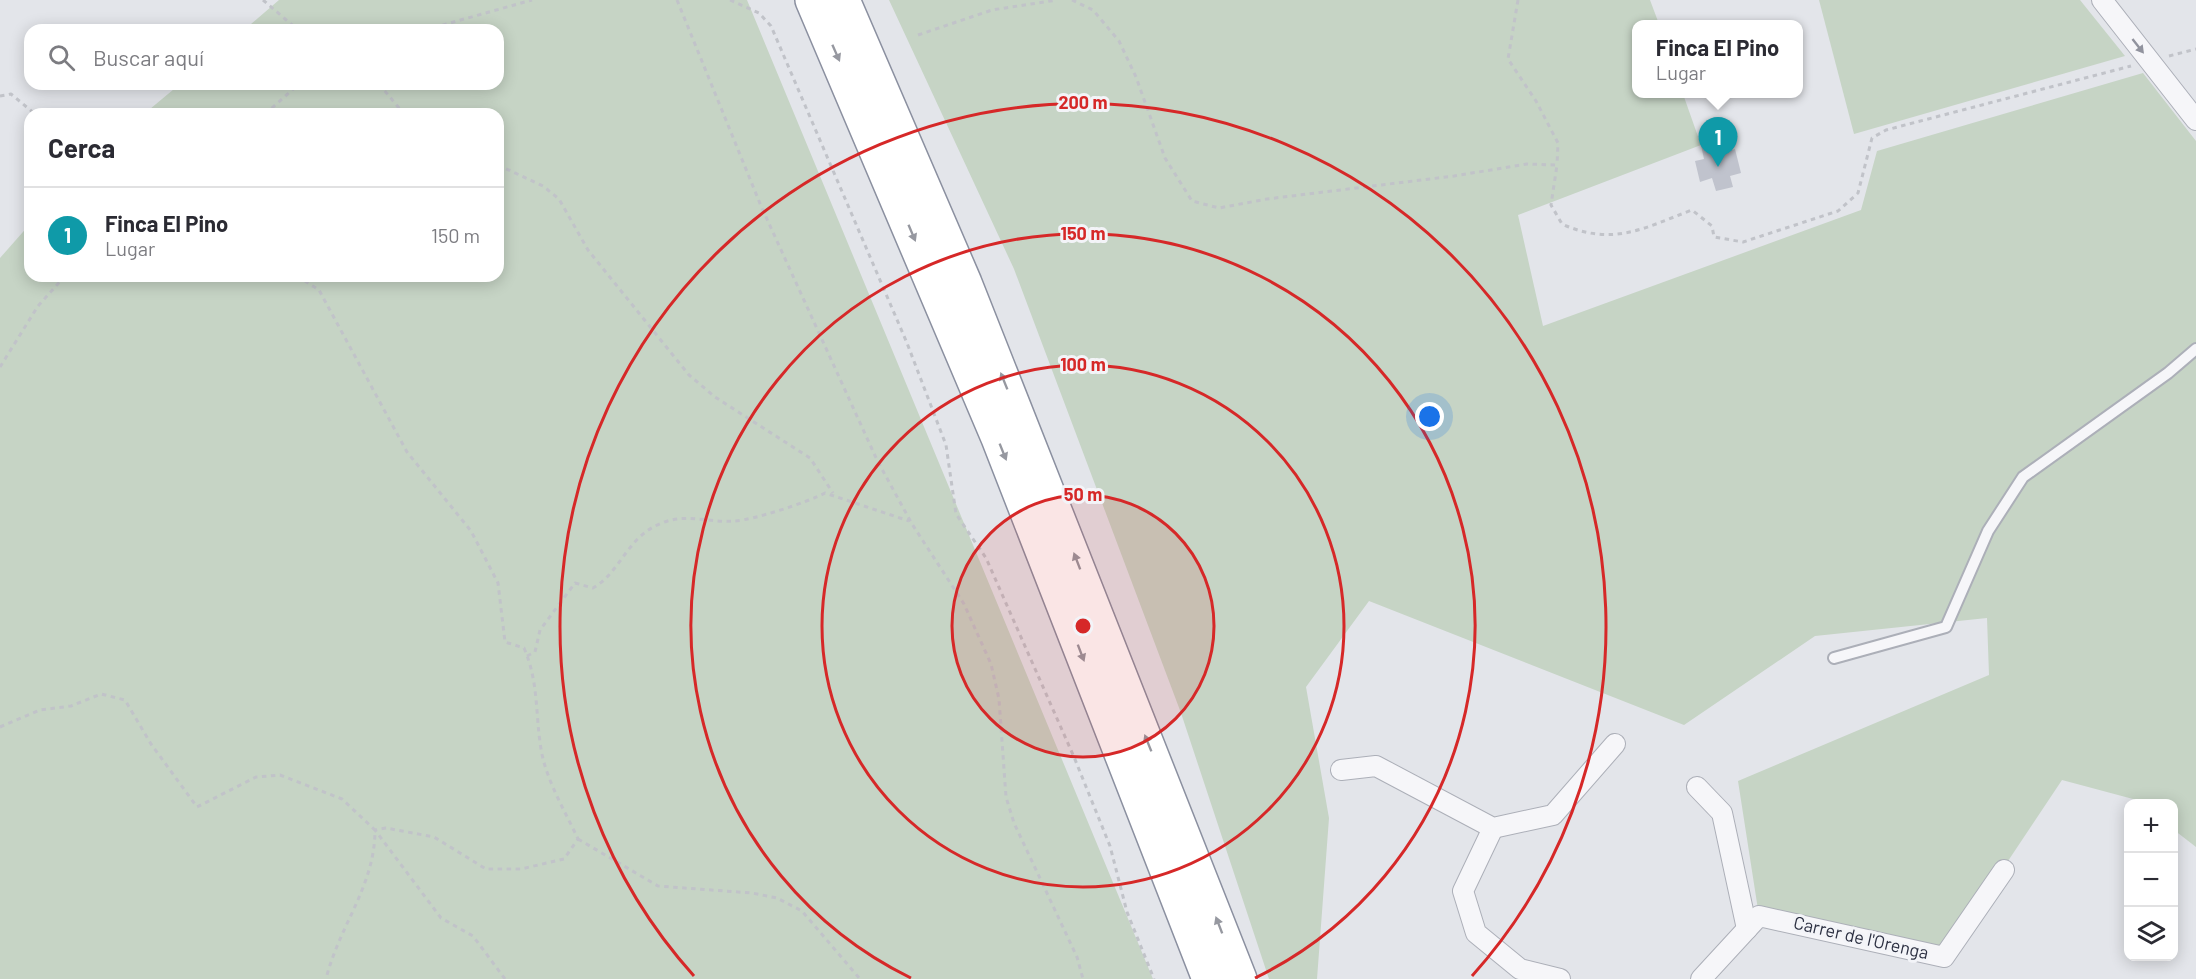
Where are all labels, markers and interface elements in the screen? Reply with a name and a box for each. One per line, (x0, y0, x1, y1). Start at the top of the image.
popup (1632, 20, 1803, 98)
search box (24, 24, 504, 90)
text: Finca El Pino (1656, 34, 1779, 60)
one-way arrow (2132, 38, 2145, 54)
icon: search (45, 41, 78, 74)
text: Buscar aquí (93, 44, 204, 70)
one-way arrow (831, 45, 840, 62)
text: Lugar (1656, 60, 1706, 84)
text: 200 m (1058, 91, 1108, 113)
pin: 1 (1698, 118, 1738, 167)
text: Cerca (48, 132, 115, 163)
text: Finca El Pino (105, 210, 228, 236)
text: 150 m (1061, 222, 1105, 244)
text: 1 (64, 223, 71, 247)
text: 150 m (431, 223, 480, 247)
one-way arrow (908, 224, 917, 242)
text: Lugar (105, 236, 155, 260)
text: 100 m (1060, 353, 1106, 375)
one-way arrow (999, 371, 1009, 389)
your location (1415, 402, 1444, 431)
one-way arrow (998, 443, 1008, 461)
text: 50 m (1064, 483, 1102, 505)
one-way arrow (1072, 552, 1081, 570)
centre of rings (1073, 616, 1093, 636)
one-way arrow (1077, 644, 1086, 662)
one-way arrow (1143, 733, 1153, 751)
map controls (2124, 799, 2178, 961)
button: + (2124, 799, 2178, 853)
button: − (2124, 853, 2178, 907)
button: layers (2124, 907, 2178, 961)
street label: Carrer de l'Orenga (1791, 911, 1931, 963)
one-way arrow (1214, 915, 1224, 933)

